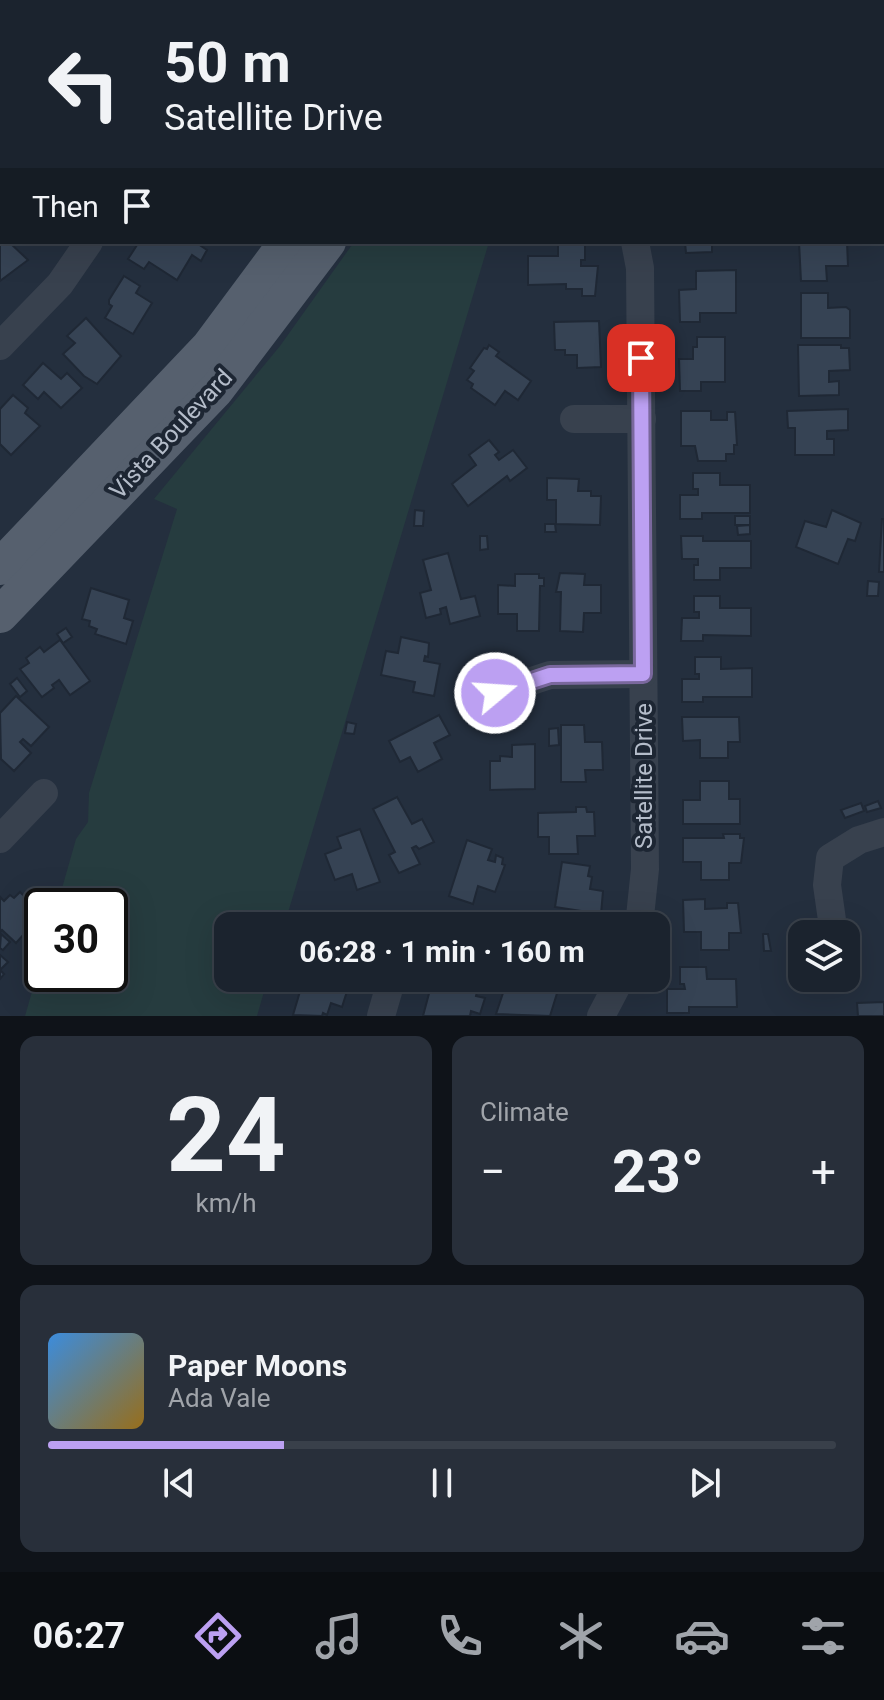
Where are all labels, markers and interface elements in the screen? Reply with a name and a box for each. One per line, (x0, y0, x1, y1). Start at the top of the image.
text: 50 m (164, 30, 291, 96)
icon: left (32, 32, 136, 136)
text: Satellite Drive (164, 97, 383, 139)
icon: arrive (115, 184, 159, 228)
text: Then (32, 189, 99, 224)
pin (607, 324, 675, 392)
icon: arrive (619, 336, 663, 380)
street label: Vista Boulevard (104, 364, 238, 504)
position arrow (453, 651, 537, 735)
street label: Satellite Drive (630, 703, 658, 849)
speed limit sign: 30 (24, 888, 128, 992)
map controls (788, 920, 860, 992)
button: layers (788, 920, 860, 992)
text: 06:28 · 1 min · 160 m (299, 934, 585, 969)
text: 24 (166, 1075, 286, 1196)
text: Climate (480, 1097, 569, 1127)
text: 23° (612, 1136, 704, 1207)
text: − (480, 1146, 505, 1198)
text: + (811, 1146, 836, 1198)
text: km/h (195, 1188, 257, 1218)
text: Paper Moons (168, 1348, 347, 1383)
text: Ada Vale (168, 1383, 270, 1413)
icon: previous (157, 1461, 201, 1505)
icon: pause (420, 1461, 464, 1505)
icon: next (683, 1461, 727, 1505)
icon: directions (190, 1608, 246, 1664)
icon: music (311, 1608, 367, 1664)
icon: phone (432, 1608, 488, 1664)
icon: climate (553, 1608, 609, 1664)
icon: car (674, 1608, 730, 1664)
icon: filters (795, 1608, 851, 1664)
text: 06:27 (33, 1615, 125, 1657)

